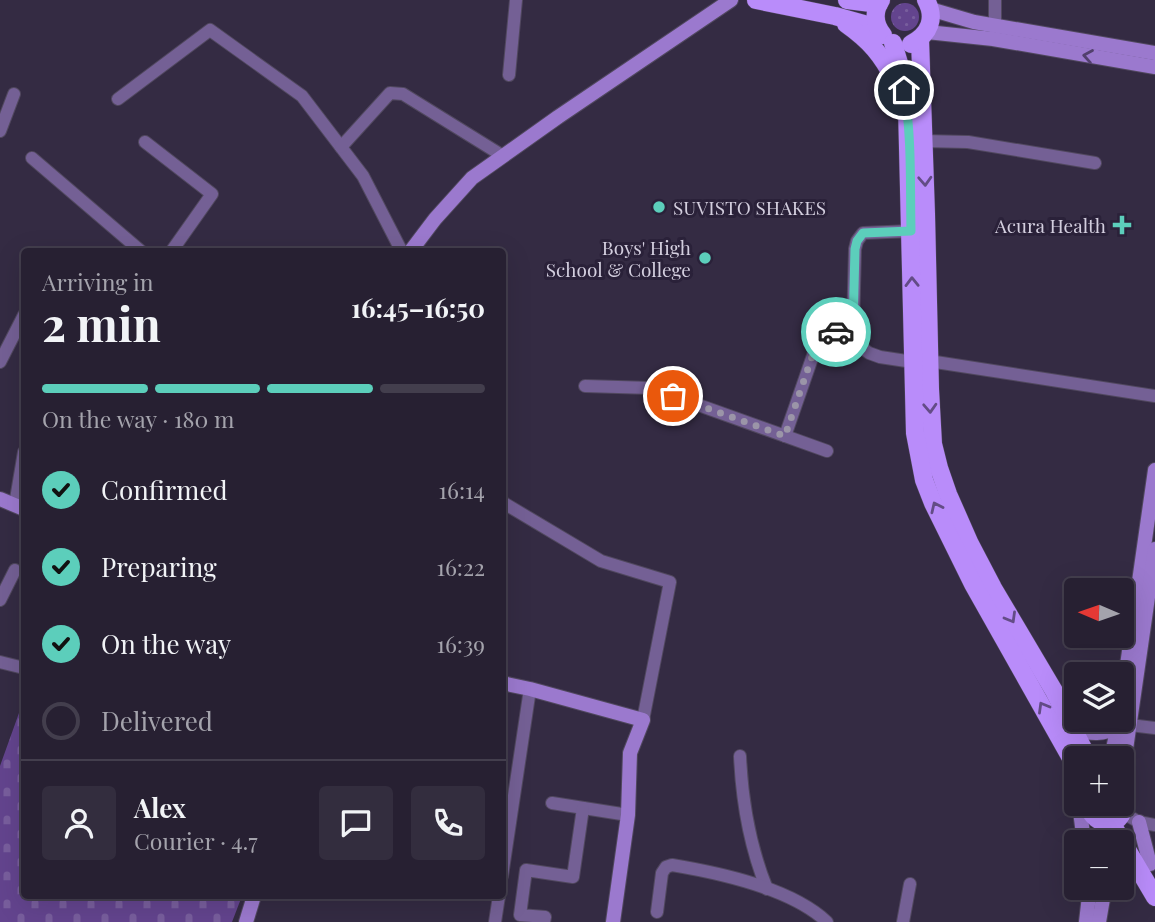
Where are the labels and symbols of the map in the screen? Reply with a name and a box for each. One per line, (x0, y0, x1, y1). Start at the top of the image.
one-way arrow (1082, 49, 1094, 64)
pin (874, 60, 934, 120)
one-way arrow (917, 176, 932, 187)
place label: SUVISTO SHAKES (673, 194, 826, 220)
marker: SUVISTO SHAKES (651, 199, 667, 215)
place label: Acura Health (994, 212, 1106, 238)
marker: Acura Health (1112, 215, 1132, 235)
place label: Boys' High School & College (546, 234, 691, 282)
marker: Boys' High School & College (697, 250, 713, 266)
one-way arrow (904, 277, 920, 287)
courier (801, 297, 871, 367)
pin (643, 366, 703, 426)
one-way arrow (923, 403, 938, 414)
one-way arrow (930, 501, 944, 514)
north arrow (1064, 578, 1134, 648)
one-way arrow (1003, 611, 1016, 624)
one-way arrow (1038, 702, 1051, 714)

